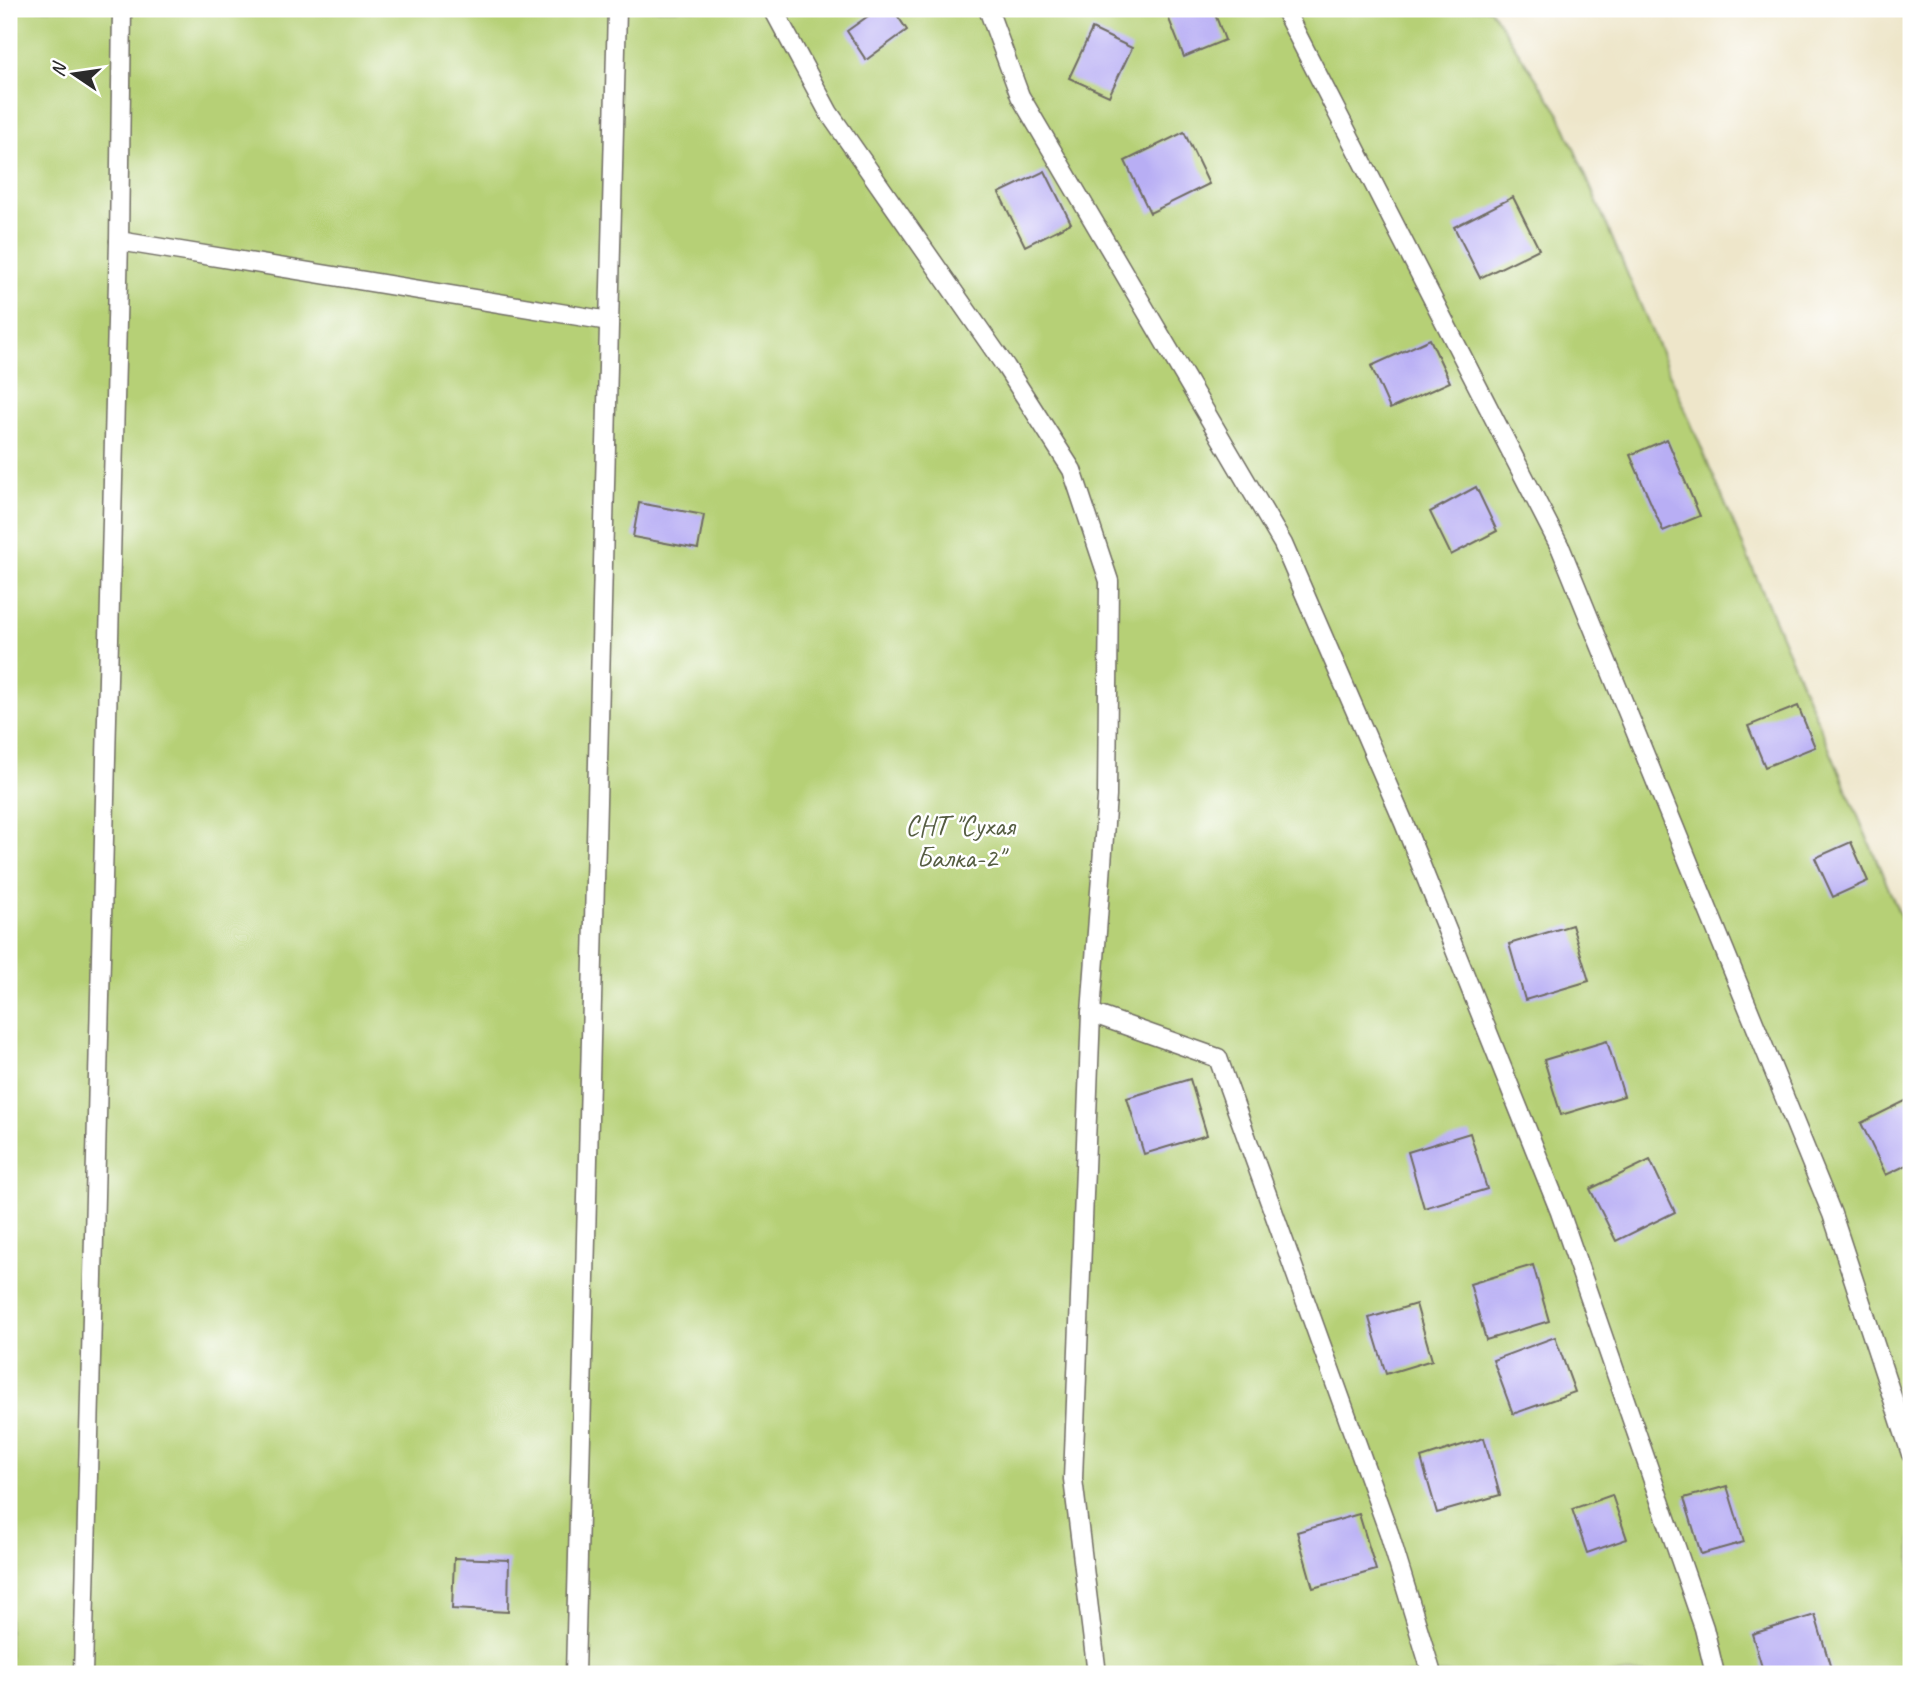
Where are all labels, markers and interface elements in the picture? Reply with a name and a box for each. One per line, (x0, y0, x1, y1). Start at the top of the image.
north arrow (38, 38, 108, 108)
text: N (45, 59, 72, 79)
park label: СНТ "Сухая Балка-2" (905, 808, 1017, 875)

